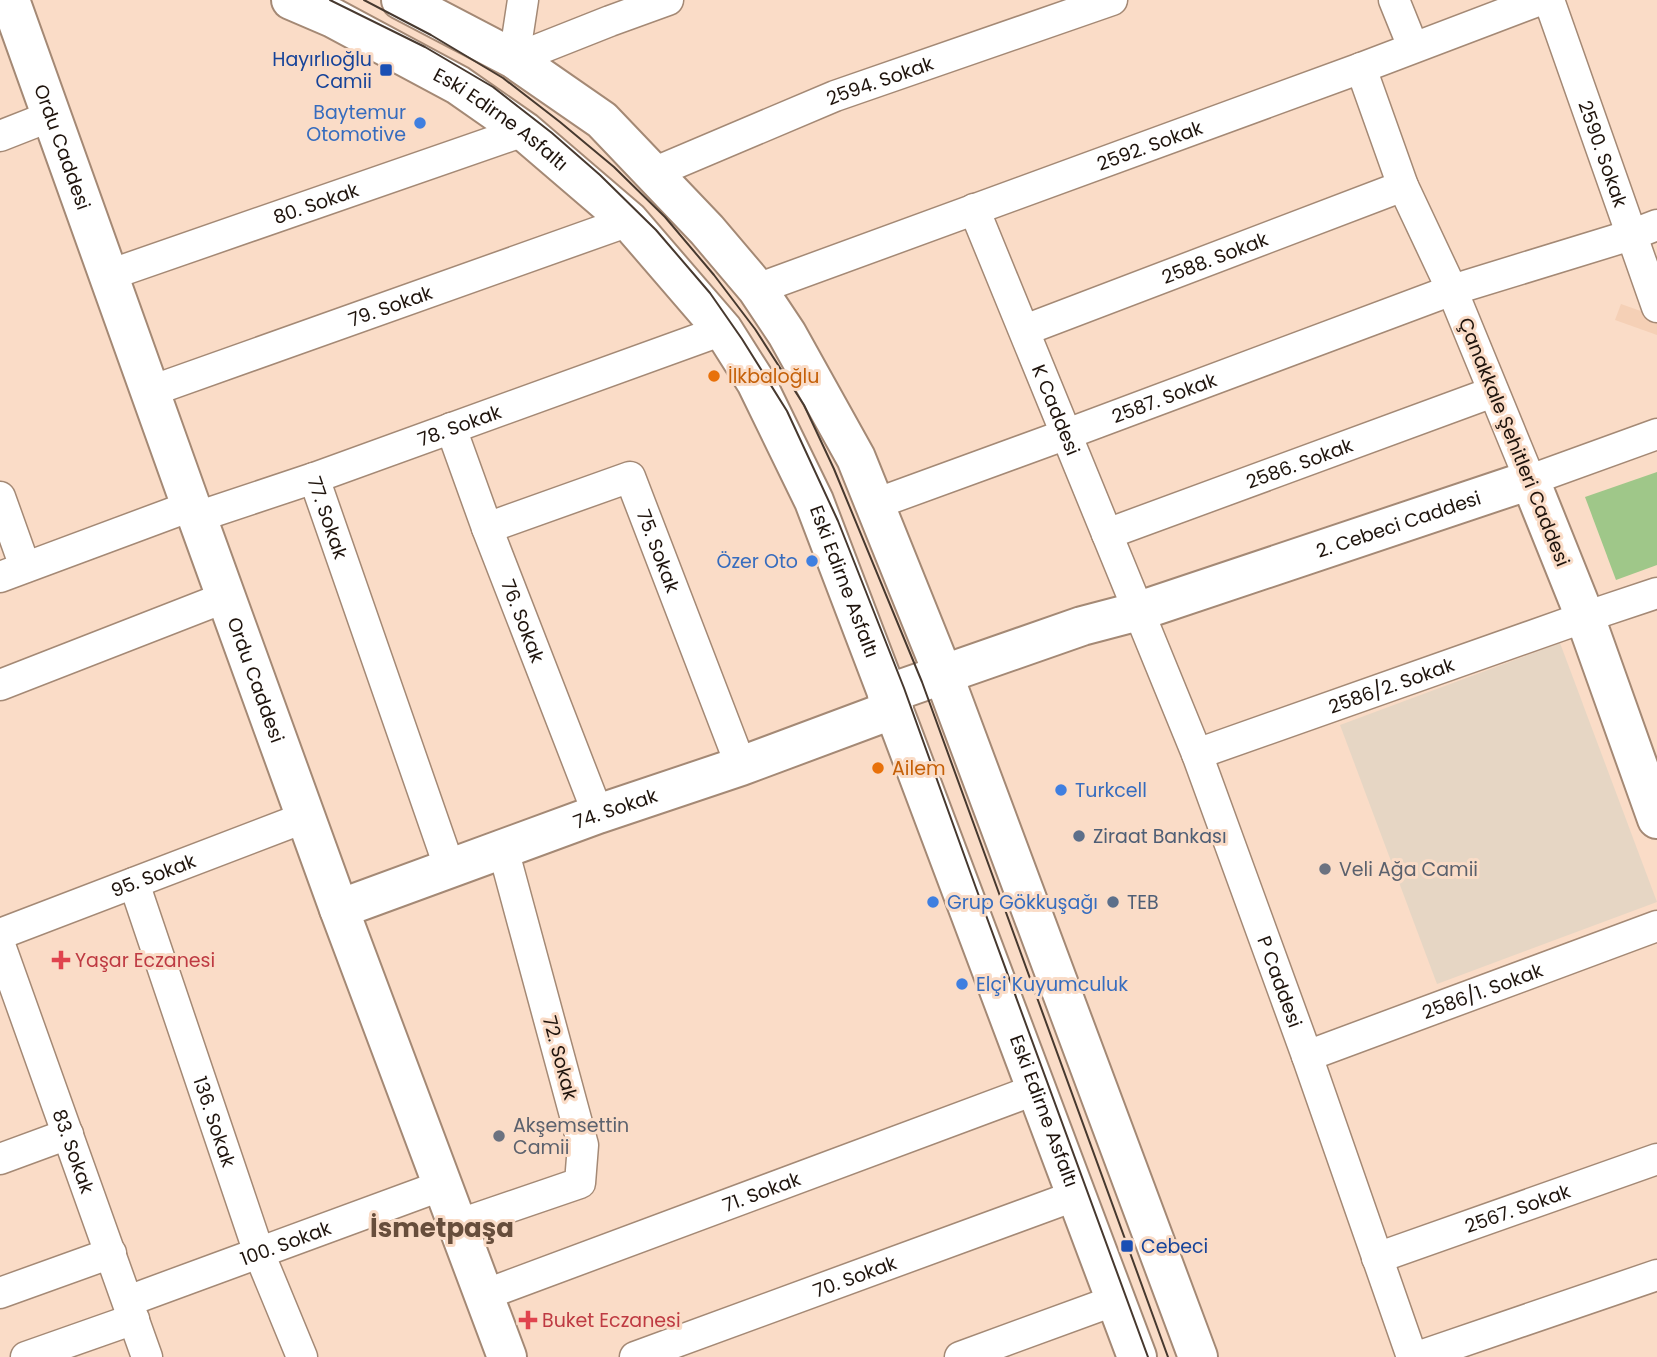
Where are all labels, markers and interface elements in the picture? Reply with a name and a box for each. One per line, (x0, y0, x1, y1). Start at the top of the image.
place label: Hayırlıoğlu Camii (272, 46, 372, 95)
street label: 2594. Sokak (822, 49, 937, 112)
street label: Eski Edirne Asfaltı (429, 61, 574, 177)
marker: Hayırlıoğlu Camii (378, 62, 394, 78)
street label: Ordu Caddesi (28, 80, 97, 213)
street label: 2590. Sokak (1572, 97, 1634, 211)
place label: Baytemur Otomotive (306, 99, 406, 148)
street label: 2592. Sokak (1093, 114, 1206, 177)
marker: Baytemur Otomotive (412, 115, 428, 131)
street label: 80. Sokak (270, 176, 362, 231)
street label: 2588. Sokak (1158, 225, 1272, 290)
street label: 79. Sokak (345, 278, 436, 333)
street label: Çanakkale Şehitleri Caddesi (1452, 314, 1576, 570)
street label: K Caddesi (1025, 360, 1087, 459)
place label: İlkbaloğlu (728, 363, 819, 390)
street label: 2587. Sokak (1108, 366, 1221, 430)
marker: İlkbaloğlu (706, 368, 722, 384)
street label: 78. Sokak (414, 398, 505, 453)
street label: 2586. Sokak (1242, 431, 1357, 495)
street label: 77. Sokak (301, 473, 355, 563)
street label: 2. Cebeci Caddesi (1313, 484, 1484, 564)
street label: Eski Edirne Asfaltı (803, 501, 886, 661)
street label: 75. Sokak (630, 505, 687, 597)
place label: Özer Oto (716, 548, 798, 575)
marker: Özer Oto (804, 553, 820, 569)
street label: 76. Sokak (495, 575, 552, 667)
street label: Ordu Caddesi (221, 613, 291, 746)
street label: 2586/2. Sokak (1325, 651, 1458, 720)
place label: Ailem (892, 755, 946, 782)
marker: Ailem (870, 760, 886, 776)
place label: Turkcell (1075, 777, 1147, 804)
street label: 74. Sokak (569, 781, 661, 835)
marker: Turkcell (1053, 782, 1069, 798)
place label: Ziraat Bankası (1093, 823, 1227, 850)
marker: Ziraat Bankası (1071, 828, 1087, 844)
street label: 95. Sokak (107, 847, 200, 904)
place label: Veli Ağa Camii (1339, 856, 1478, 883)
marker: Veli Ağa Camii (1317, 861, 1333, 877)
place label: Grup Gökkuşağı (947, 889, 1098, 916)
place label: TEB (1127, 889, 1159, 916)
marker: Grup Gökkuşağı (925, 894, 941, 910)
marker: TEB (1105, 894, 1121, 910)
street label: P Caddesi (1251, 932, 1309, 1031)
place label: Yaşar Eczanesi (75, 947, 215, 974)
marker: Yaşar Eczanesi (53, 952, 69, 968)
street label: 2586/1. Sokak (1418, 956, 1547, 1026)
place label: Elçi Kuyumculuk (976, 971, 1128, 998)
marker: Elçi Kuyumculuk (954, 976, 970, 992)
street label: 72. Sokak (536, 1013, 584, 1103)
street label: Eski Edirne Asfaltı (1003, 1031, 1085, 1191)
street label: 136. Sokak (187, 1073, 243, 1171)
street label: 83. Sokak (46, 1105, 101, 1197)
place label: Akşemsettin Camii (513, 1112, 629, 1161)
marker: Akşemsettin Camii (491, 1128, 507, 1144)
street label: 71. Sokak (719, 1165, 804, 1219)
street label: 2567. Sokak (1461, 1177, 1574, 1239)
district label: İsmetpaşa (370, 1210, 514, 1246)
street label: 100. Sokak (236, 1214, 335, 1272)
place label: Cebeci (1141, 1233, 1208, 1260)
marker: Cebeci (1119, 1238, 1135, 1254)
street label: 70. Sokak (809, 1249, 900, 1304)
place label: Buket Eczanesi (542, 1307, 681, 1334)
marker: Buket Eczanesi (520, 1312, 536, 1328)

